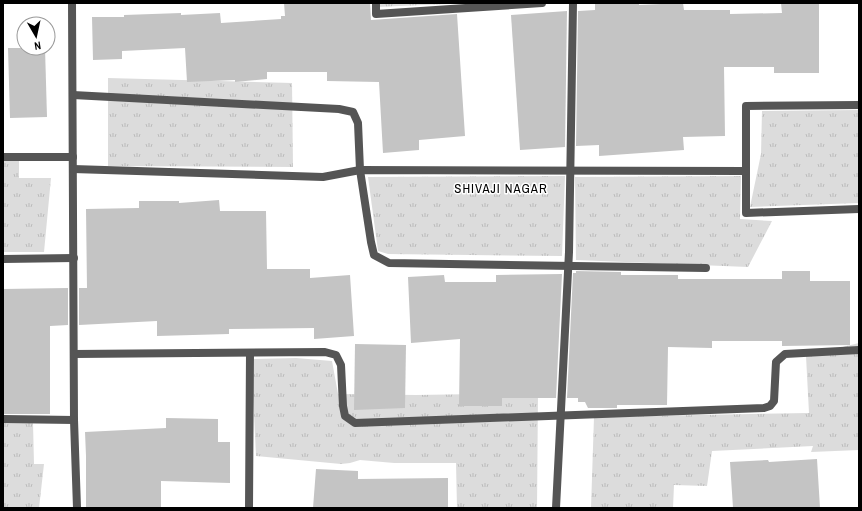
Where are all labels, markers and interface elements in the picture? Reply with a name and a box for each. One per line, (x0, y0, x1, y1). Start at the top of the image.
north arrow (16, 16, 56, 56)
text: N (33, 38, 42, 53)
district label: SHIVAJI NAGAR (454, 180, 548, 197)

